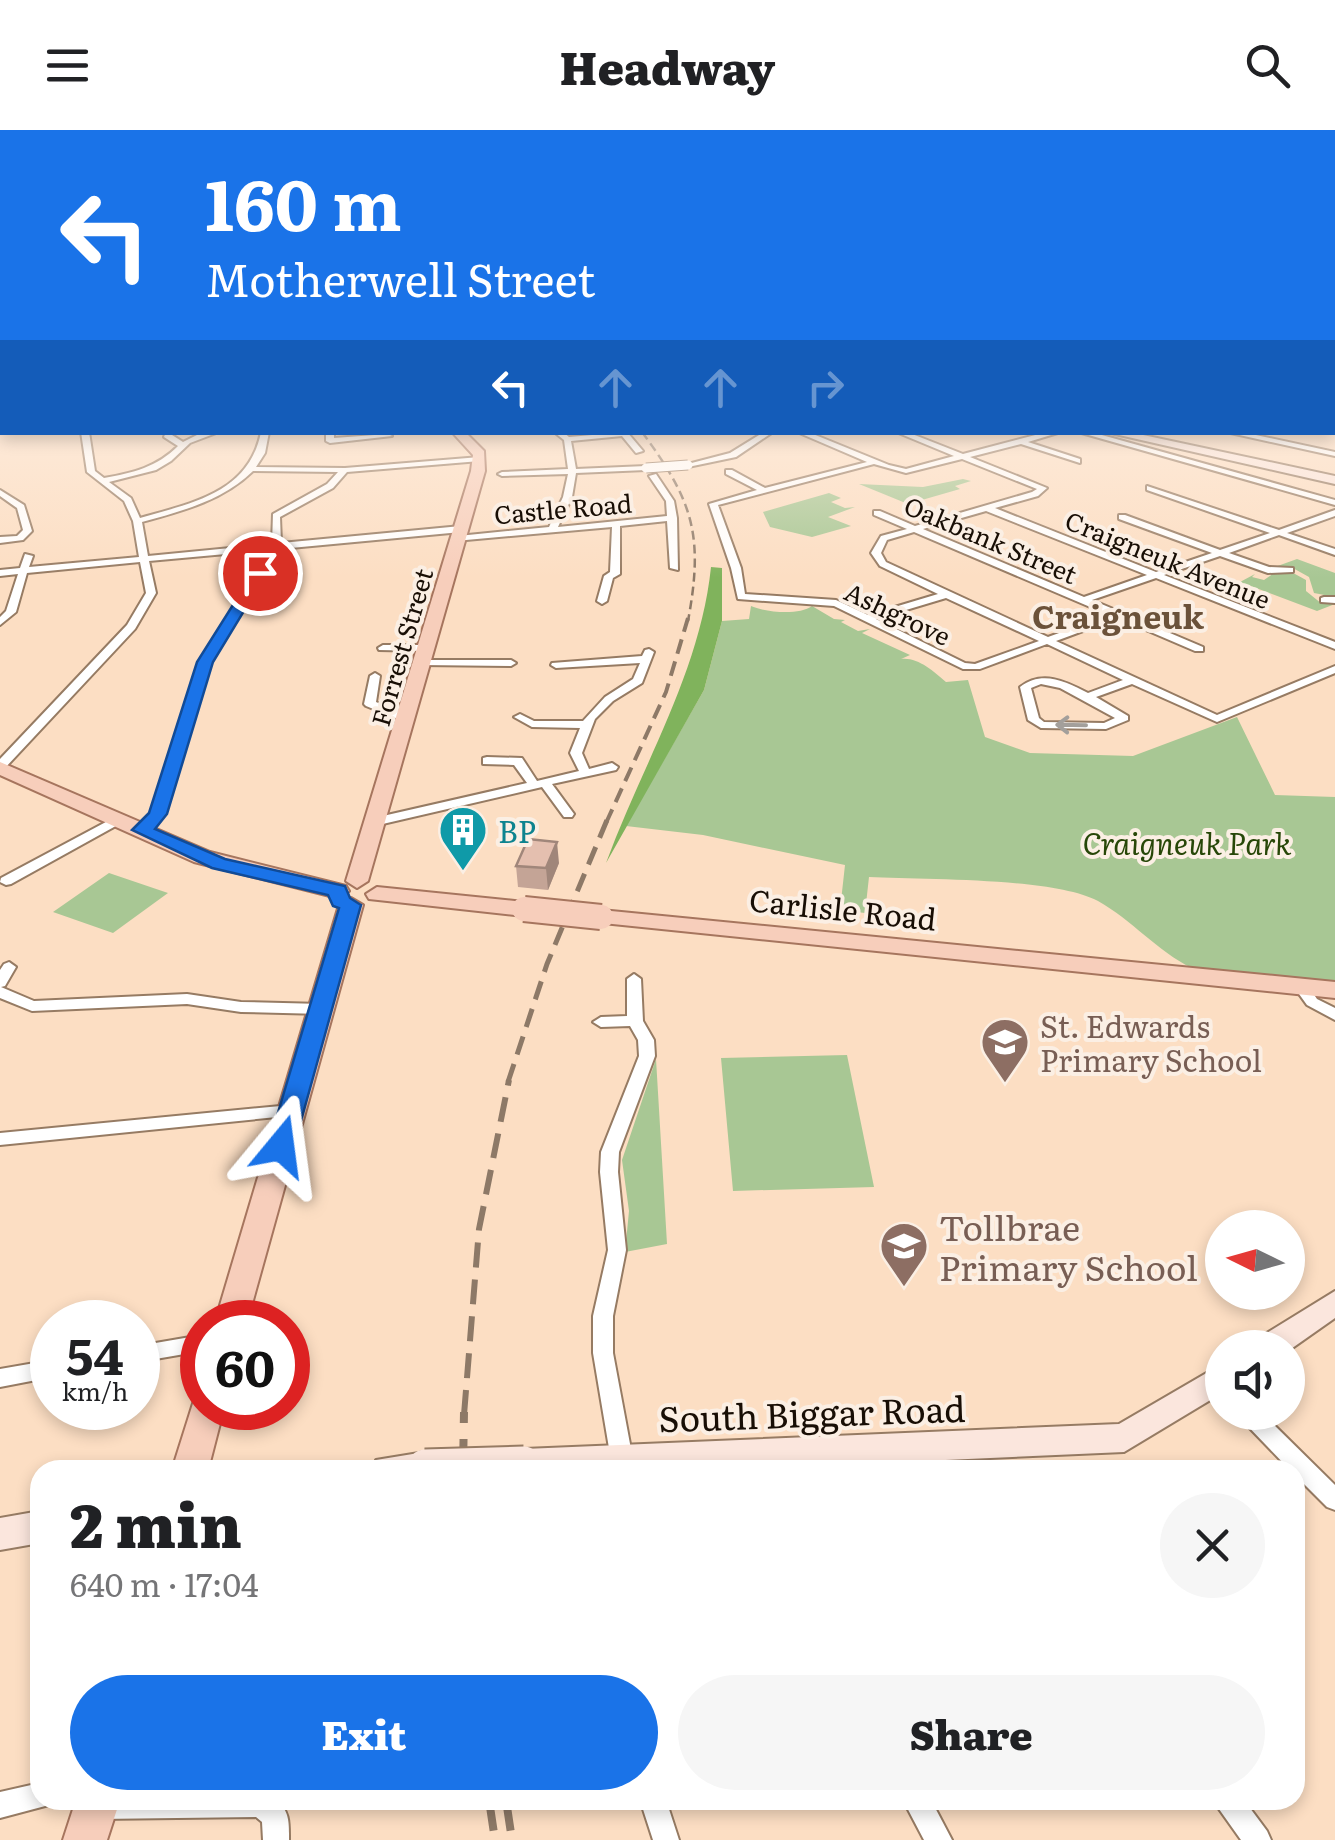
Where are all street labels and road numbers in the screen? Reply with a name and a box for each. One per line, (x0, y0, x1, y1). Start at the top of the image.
street label: Castle Road (492, 484, 634, 532)
street label: Oakbank Street (899, 486, 1083, 592)
street label: Craigneuk Avenue (1061, 504, 1275, 614)
street label: Forrest Street (361, 564, 441, 730)
street label: Ashgrove (839, 572, 957, 654)
street label: Carlisle Road (747, 876, 939, 940)
street label: South Biggar Road (658, 1381, 966, 1443)

